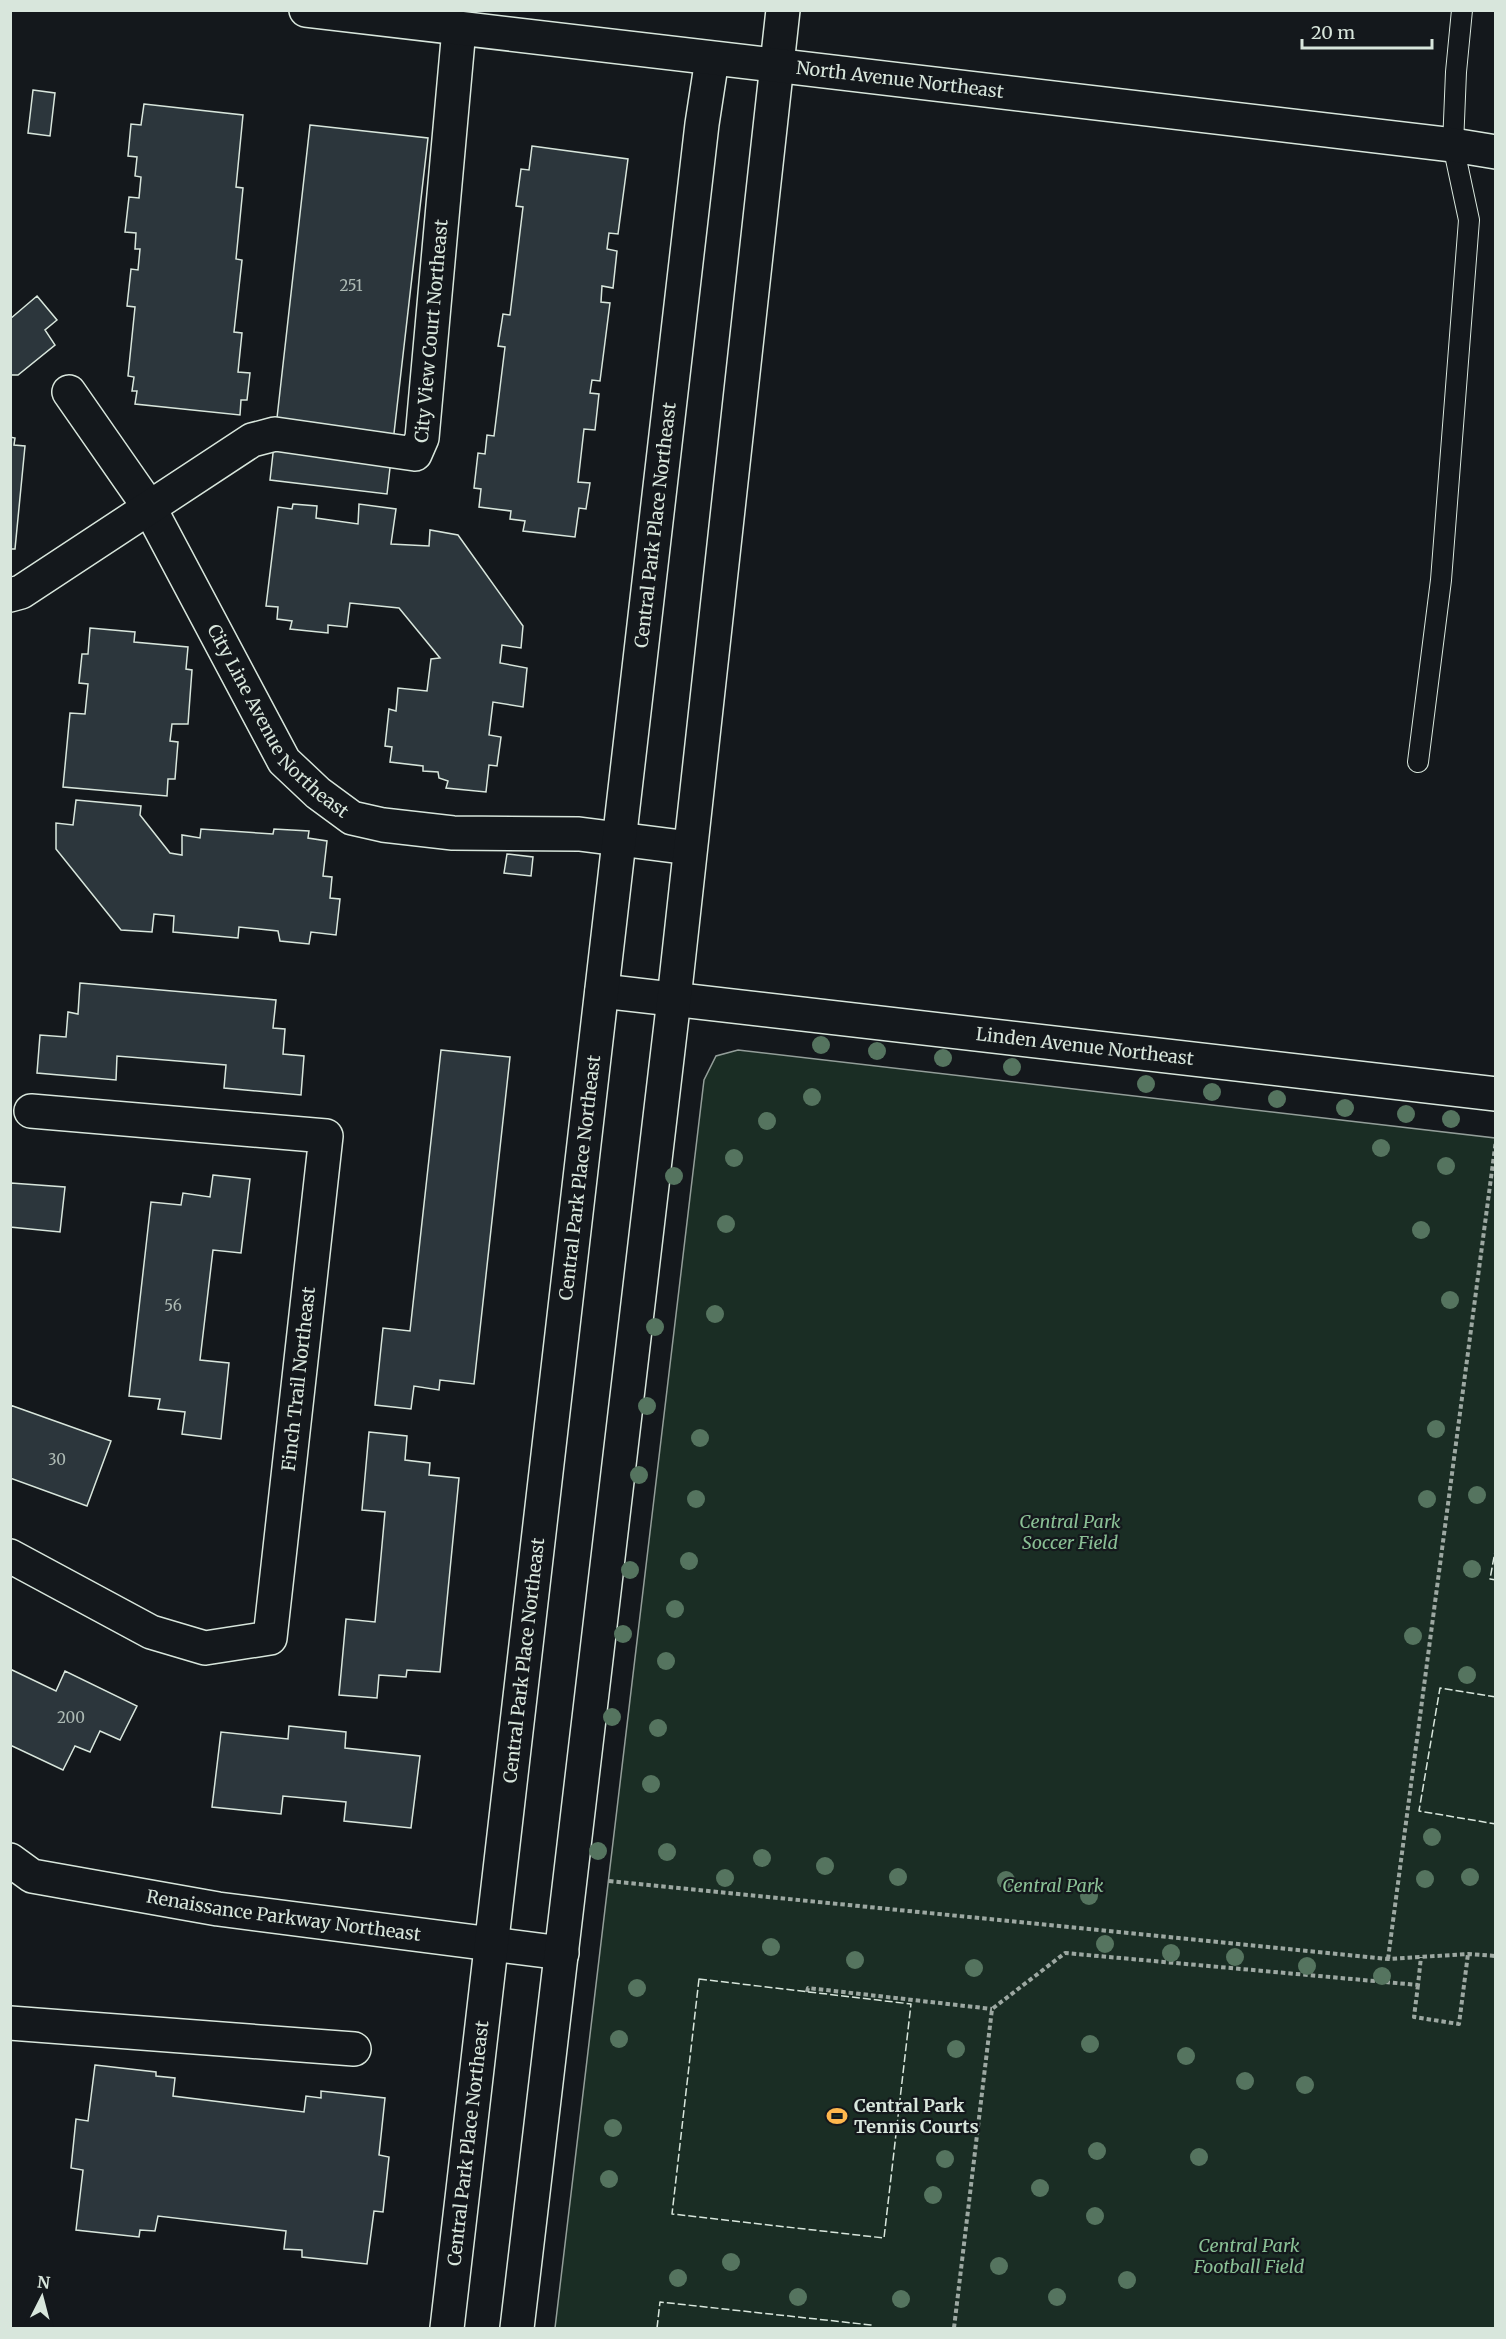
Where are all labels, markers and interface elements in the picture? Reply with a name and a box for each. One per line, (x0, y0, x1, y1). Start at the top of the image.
scale bar (1302, 12, 1432, 50)
text: 20 m (1311, 21, 1355, 44)
street label: North Avenue Northeast (795, 56, 1005, 103)
street label: City View Court Northeast (410, 218, 453, 444)
house number: 251 (339, 276, 363, 295)
street label: Central Park Place Northeast (629, 401, 681, 649)
street label: City Line Avenue Northeast (202, 620, 353, 823)
street label: Linden Avenue Northeast (975, 1022, 1195, 1070)
street label: Central Park Place Northeast (554, 1054, 605, 1302)
street label: Finch Trail Northeast (277, 1285, 320, 1472)
house number: 56 (164, 1296, 182, 1315)
house number: 30 (48, 1450, 66, 1469)
park label: Central Park Soccer Field (1019, 1510, 1121, 1554)
street label: Central Park Place Northeast (498, 1536, 549, 1784)
house number: 200 (57, 1708, 85, 1727)
park label: Central Park (1002, 1874, 1104, 1897)
street label: Renaissance Parkway Northeast (145, 1885, 422, 1946)
street label: Central Park Place Northeast (442, 2019, 493, 2267)
place label: Central Park Tennis Courts (854, 2094, 979, 2138)
sports icon: Central Park Tennis Courts (825, 2104, 849, 2128)
park label: Central Park Football Field (1193, 2234, 1305, 2278)
north arrow (12, 2267, 72, 2327)
text: N (36, 2271, 51, 2293)

